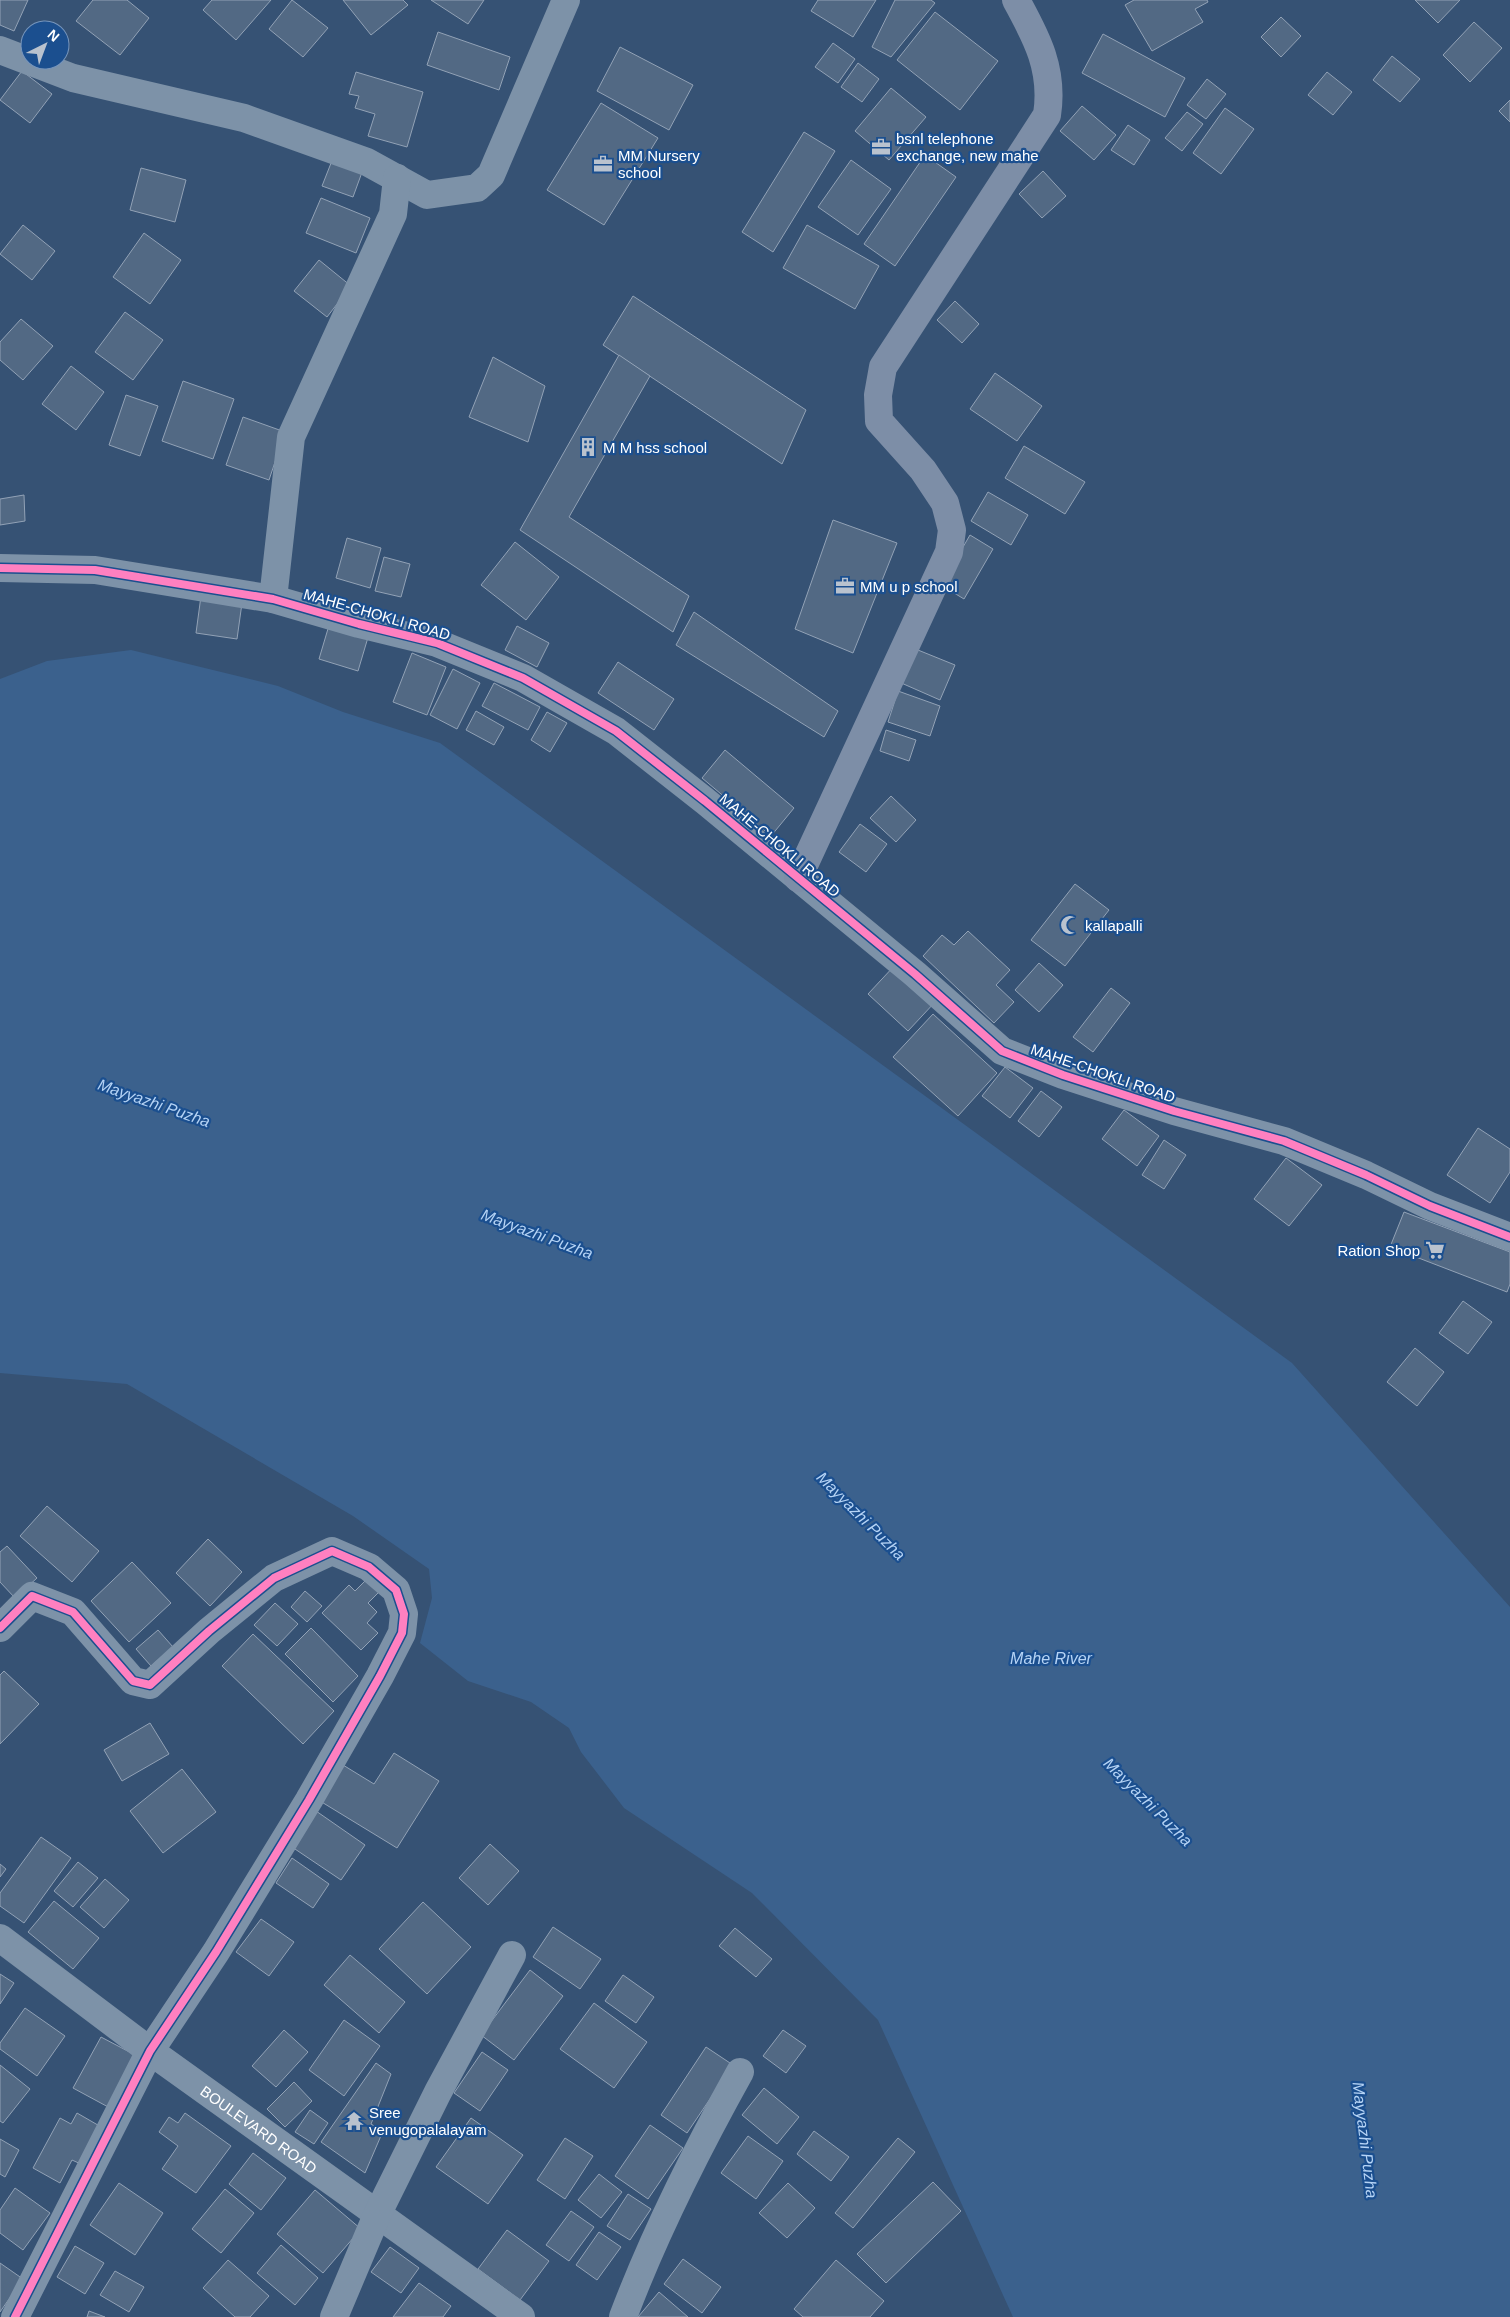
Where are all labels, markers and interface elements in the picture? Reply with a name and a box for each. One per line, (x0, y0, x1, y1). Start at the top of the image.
north arrow (20, 20, 70, 70)
text: N (45, 26, 63, 45)
place label: bsnl telephone exchange, new mahe (896, 130, 1039, 164)
office icon: bsnl telephone exchange, new mahe (870, 136, 892, 158)
place label: MM Nursery school (618, 147, 700, 181)
office icon: MM Nursery school (592, 153, 614, 175)
building icon: M M hss school (577, 436, 599, 458)
place label: M M hss school (603, 439, 707, 456)
office icon: MM u p school (834, 575, 856, 597)
place label: MM u p school (860, 578, 958, 595)
street label: MAHE-CHOKLI ROAD (302, 585, 452, 643)
street label: MAHE-CHOKLI ROAD (716, 790, 844, 900)
mosque icon: kallapalli (1059, 914, 1081, 936)
place label: kallapalli (1085, 917, 1143, 934)
street label: MAHE-CHOKLI ROAD (1029, 1040, 1178, 1106)
water label: Mayyazhi Puzha (96, 1076, 212, 1130)
water label: Mayyazhi Puzha (479, 1206, 595, 1262)
supermarket icon: Ration Shop (1424, 1239, 1446, 1261)
place label: Ration Shop (1337, 1242, 1420, 1259)
water label: Mayyazhi Puzha (813, 1468, 909, 1564)
water label: Mahe River (1010, 1650, 1093, 1667)
water label: Mayyazhi Puzha (1100, 1754, 1196, 1850)
water label: Mayyazhi Puzha (1349, 2081, 1381, 2199)
street label: BOULEVARD ROAD (198, 2082, 321, 2177)
place label: Sree venugopalalayam (369, 2104, 487, 2138)
temple icon: Sree venugopalalayam (343, 2110, 365, 2132)

